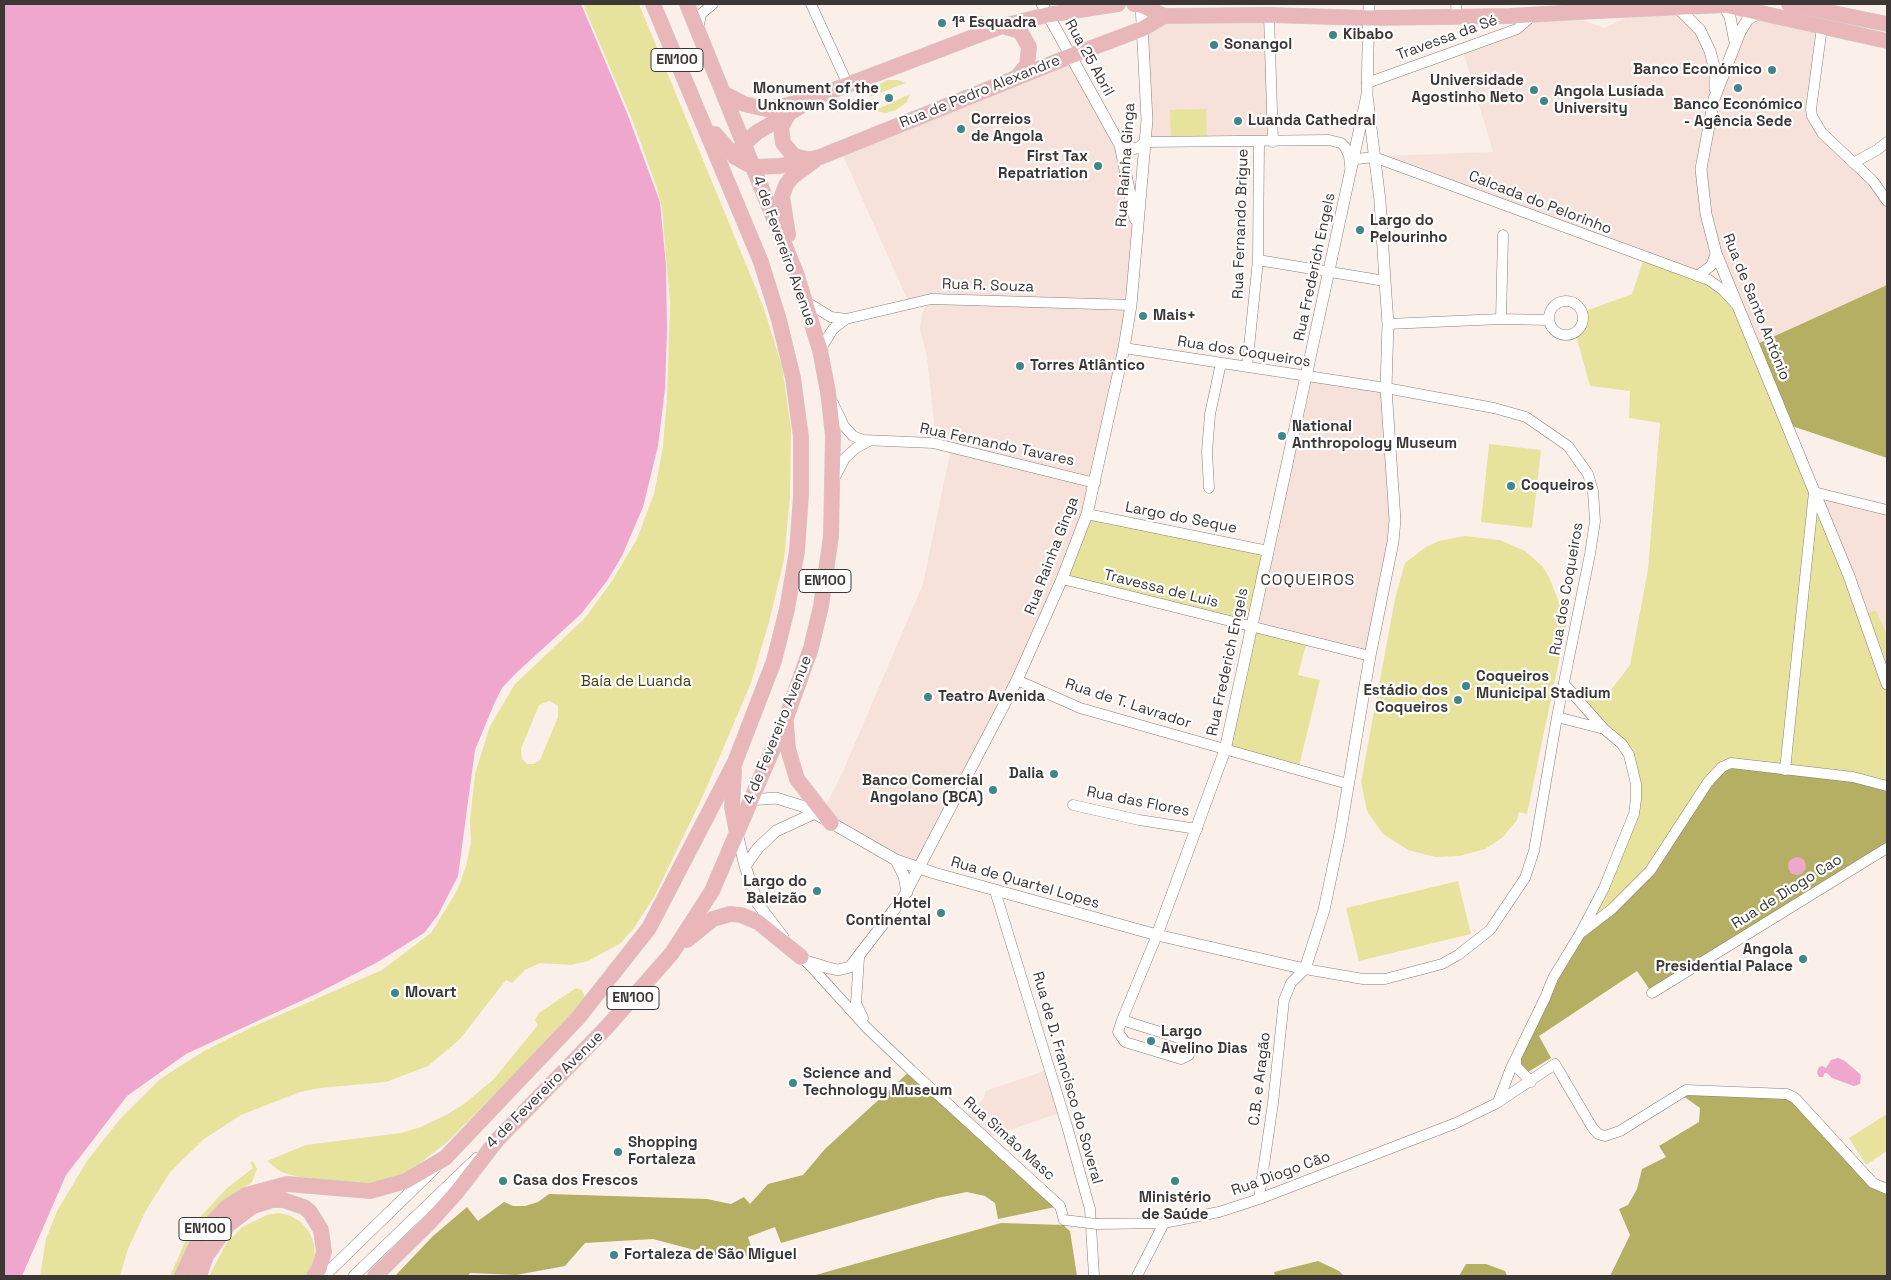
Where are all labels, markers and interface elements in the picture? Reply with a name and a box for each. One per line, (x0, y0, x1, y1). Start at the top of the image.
street label: Travessa da Sé (1394, 11, 1500, 65)
place label: 1ª Esquadra (952, 14, 1036, 32)
street label: Rua 25 Abril (1060, 16, 1118, 100)
marker: 1ª Esquadra (936, 17, 948, 29)
place label: Kibabo (1343, 26, 1393, 44)
marker: Kibabo (1327, 29, 1339, 41)
place label: Sonangol (1224, 36, 1292, 54)
marker: Sonangol (1208, 39, 1220, 51)
road number: EN100 (651, 48, 703, 72)
street label: Rua de Pedro Alexandre (897, 52, 1063, 132)
place label: Banco Económico (1633, 61, 1762, 79)
marker: Banco Económico (1766, 64, 1778, 76)
place label: Universidade Agostinho Neto (1412, 72, 1524, 107)
place label: Monument of the Unknown Soldier (753, 80, 879, 115)
marker: Banco Económico - Agência Sede (1732, 82, 1744, 94)
place label: Angola Lusíada University (1554, 83, 1664, 118)
marker: Universidade Agostinho Neto (1528, 84, 1540, 96)
marker: Monument of the Unknown Soldier (883, 92, 895, 104)
marker: Angola Lusíada University (1538, 95, 1550, 107)
place label: Banco Económico - Agência Sede (1673, 96, 1803, 131)
street label: Rua Rainha Ginga (1113, 102, 1139, 228)
place label: Correios de Angola (971, 111, 1043, 146)
place label: Luanda Cathedral (1248, 112, 1376, 130)
marker: Luanda Cathedral (1232, 115, 1244, 127)
marker: Correios de Angola (955, 123, 967, 135)
place label: First Tax Repatriation (998, 148, 1088, 183)
street label: Rua Fernando Brigue (1229, 149, 1253, 299)
marker: First Tax Repatriation (1092, 160, 1104, 172)
street label: Calcada do Pelorinho (1466, 167, 1614, 239)
street label: 4 de Fevereiro Avenue (748, 174, 820, 328)
street label: Rua Frederich Engels (1290, 191, 1340, 343)
place label: Largo do Pelourinho (1370, 212, 1448, 247)
marker: Largo do Pelourinho (1354, 224, 1366, 236)
street label: Rua de Santo António (1718, 231, 1794, 383)
street label: Rua R. Souza (942, 275, 1034, 297)
place label: Mais+ (1153, 307, 1196, 325)
marker: Mais+ (1137, 310, 1149, 322)
street label: Rua dos Coqueiros (1176, 333, 1312, 371)
place label: Torres Atlântico (1030, 357, 1145, 375)
marker: Torres Atlântico (1014, 360, 1026, 372)
place label: National Anthropology Museum (1292, 418, 1457, 453)
street label: Rua Fernando Tavares (918, 420, 1076, 470)
marker: National Anthropology Museum (1276, 430, 1288, 442)
place label: Coqueiros (1521, 477, 1594, 495)
marker: Coqueiros (1505, 480, 1517, 492)
street label: Rua Rainha Ginga (1021, 495, 1083, 617)
street label: Largo do Seque (1124, 498, 1238, 538)
street label: Rua dos Coqueiros (1546, 521, 1588, 657)
street label: Travessa de Luis (1102, 566, 1220, 612)
road number: EN100 (799, 570, 851, 592)
district label: COQUEIROS (1259, 571, 1357, 591)
street label: Rua Frederich Engels (1203, 586, 1253, 738)
street label: 4 de Fevereiro Avenue (740, 653, 816, 807)
place label: Coqueiros Municipal Stadium (1476, 668, 1611, 703)
park label: Baía de Luanda (581, 673, 691, 691)
street label: Rua de T. Lavrador (1063, 675, 1193, 733)
marker: Coqueiros Municipal Stadium (1460, 680, 1472, 692)
place label: Estádio dos Coqueiros (1363, 682, 1448, 717)
place label: Teatro Avenida (938, 688, 1045, 706)
marker: Teatro Avenida (922, 691, 934, 703)
marker: Estádio dos Coqueiros (1452, 694, 1464, 706)
place label: Dalia (1009, 765, 1044, 783)
marker: Dalia (1048, 768, 1060, 780)
place label: Banco Comercial Angolano (BCA) (862, 772, 983, 807)
street label: Rua das Flores (1085, 783, 1191, 821)
marker: Banco Comercial Angolano (BCA) (987, 784, 999, 796)
street label: Rua de Diogo Cao (1729, 851, 1845, 933)
street label: Rua de Quartel Lopes (949, 853, 1101, 913)
place label: Largo do Baleizão (743, 873, 807, 908)
marker: Largo do Baleizão (811, 885, 823, 897)
place label: Hotel Continental (846, 895, 931, 930)
marker: Hotel Continental (935, 907, 947, 919)
place label: Angola Presidential Palace (1656, 941, 1793, 976)
marker: Angola Presidential Palace (1797, 953, 1809, 965)
street label: Rua de D. Francisco do Soveral (1028, 970, 1106, 1186)
place label: Movart (405, 984, 457, 1002)
road number: EN100 (607, 986, 659, 1010)
marker: Movart (389, 987, 401, 999)
place label: Largo Avelino Dias (1161, 1023, 1248, 1058)
street label: 4 de Fevereiro Avenue (483, 1028, 607, 1152)
street label: C.B. e Aragão (1245, 1031, 1275, 1127)
marker: Largo Avelino Dias (1145, 1035, 1157, 1047)
place label: Science and Technology Museum (803, 1065, 952, 1100)
marker: Science and Technology Museum (787, 1077, 799, 1089)
street label: Rua Simão Masc (960, 1093, 1058, 1185)
place label: Shopping Fortaleza (628, 1134, 697, 1169)
marker: Shopping Fortaleza (612, 1146, 624, 1158)
street label: Rua Diogo Cão (1229, 1148, 1333, 1200)
place label: Casa dos Frescos (513, 1172, 638, 1190)
marker: Casa dos Frescos (497, 1175, 509, 1187)
marker: Ministério de Saúde (1169, 1175, 1181, 1187)
place label: Ministério de Saúde (1139, 1189, 1211, 1224)
road number: EN100 (179, 1218, 231, 1240)
place label: Fortaleza de São Miguel (624, 1246, 797, 1264)
marker: Fortaleza de São Miguel (608, 1249, 620, 1261)

